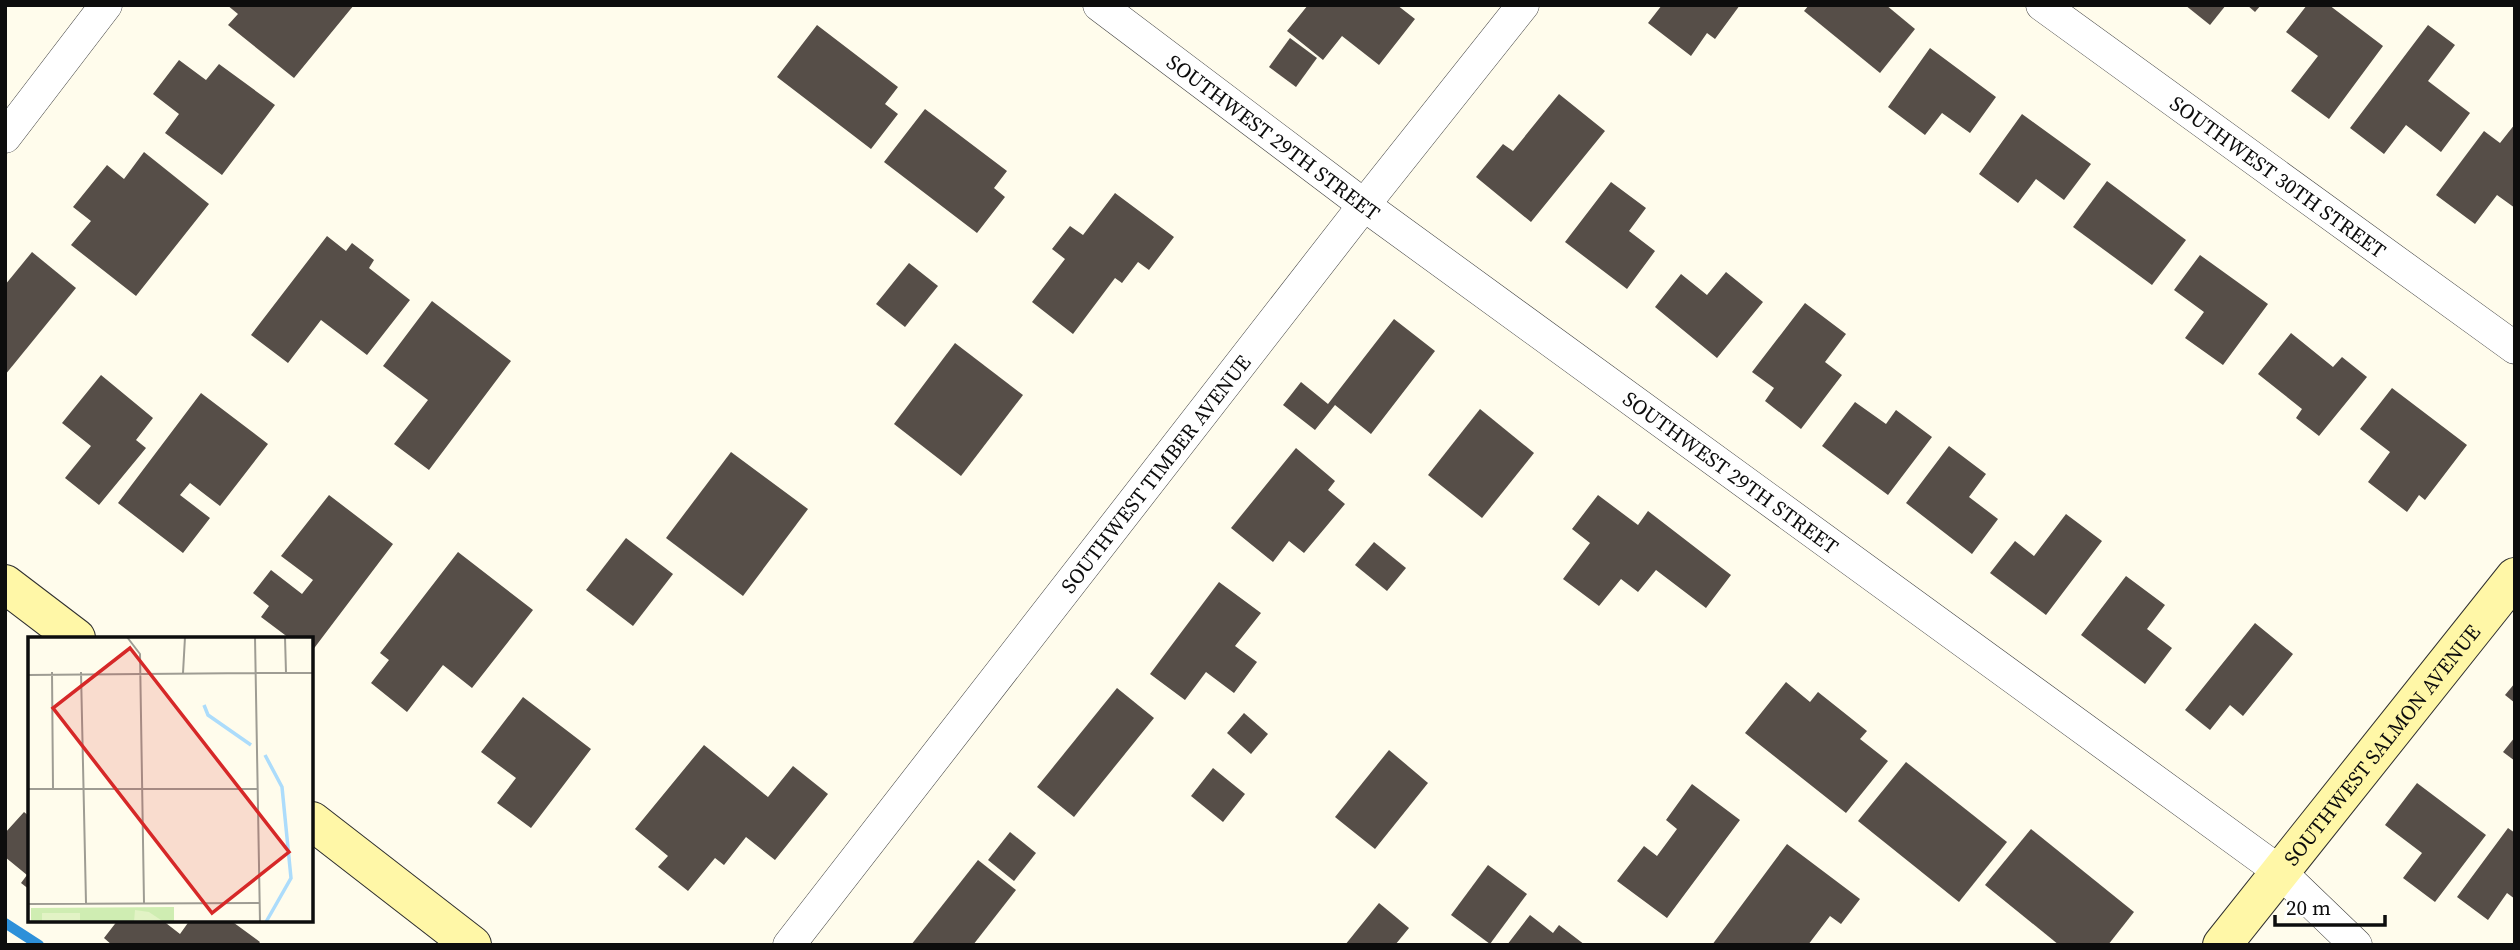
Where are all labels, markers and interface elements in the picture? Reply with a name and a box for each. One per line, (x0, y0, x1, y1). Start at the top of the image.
street label: SOUTHWEST 29TH STREET (1161, 47, 1387, 227)
street label: SOUTHWEST 30TH STREET (2165, 88, 2392, 265)
street label: SOUTHWEST TIMBER AVENUE (1054, 349, 1257, 599)
street label: SOUTHWEST 29TH STREET (1617, 384, 1845, 561)
street label: SOUTHWEST SALMON AVENUE (2276, 618, 2486, 871)
inset map (28, 637, 313, 922)
scale bar (2275, 884, 2385, 928)
text: 20 m (2286, 893, 2331, 922)

